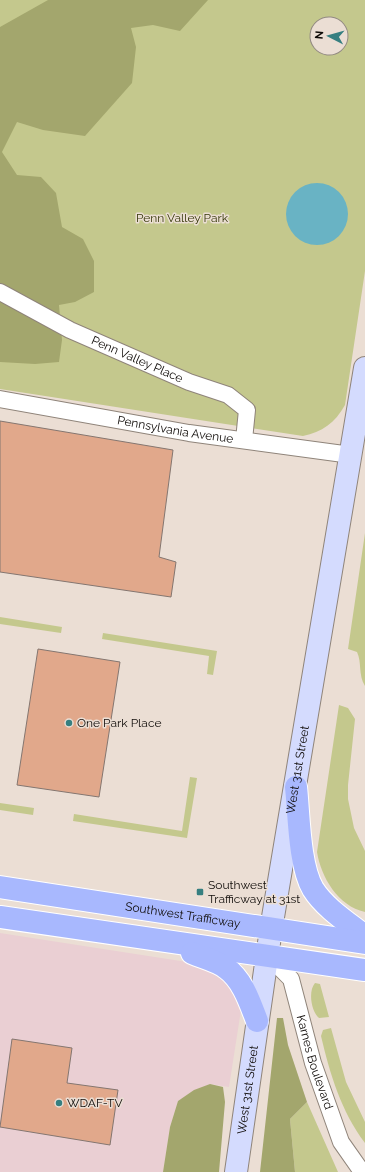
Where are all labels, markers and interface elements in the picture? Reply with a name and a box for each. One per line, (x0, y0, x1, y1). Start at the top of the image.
north arrow (309, 16, 349, 56)
text: N (313, 30, 326, 40)
park label: Penn Valley Park (136, 211, 229, 225)
street label: Penn Valley Place (89, 333, 185, 386)
street label: Pennsylvania Avenue (116, 413, 234, 446)
place label: One Park Place (77, 716, 161, 730)
marker: One Park Place (64, 718, 74, 728)
street label: West 31st Street (283, 724, 312, 815)
place label: Southwest Trafficway at 31st (208, 878, 300, 906)
marker: Southwest Trafficway at 31st (195, 887, 205, 897)
street label: Southwest Trafficway (124, 899, 242, 931)
street label: Karnes Boulevard (294, 1013, 336, 1111)
street label: West 31st Street (235, 1045, 261, 1135)
place label: WDAF-TV (67, 1096, 123, 1110)
marker: WDAF-TV (54, 1098, 64, 1108)

